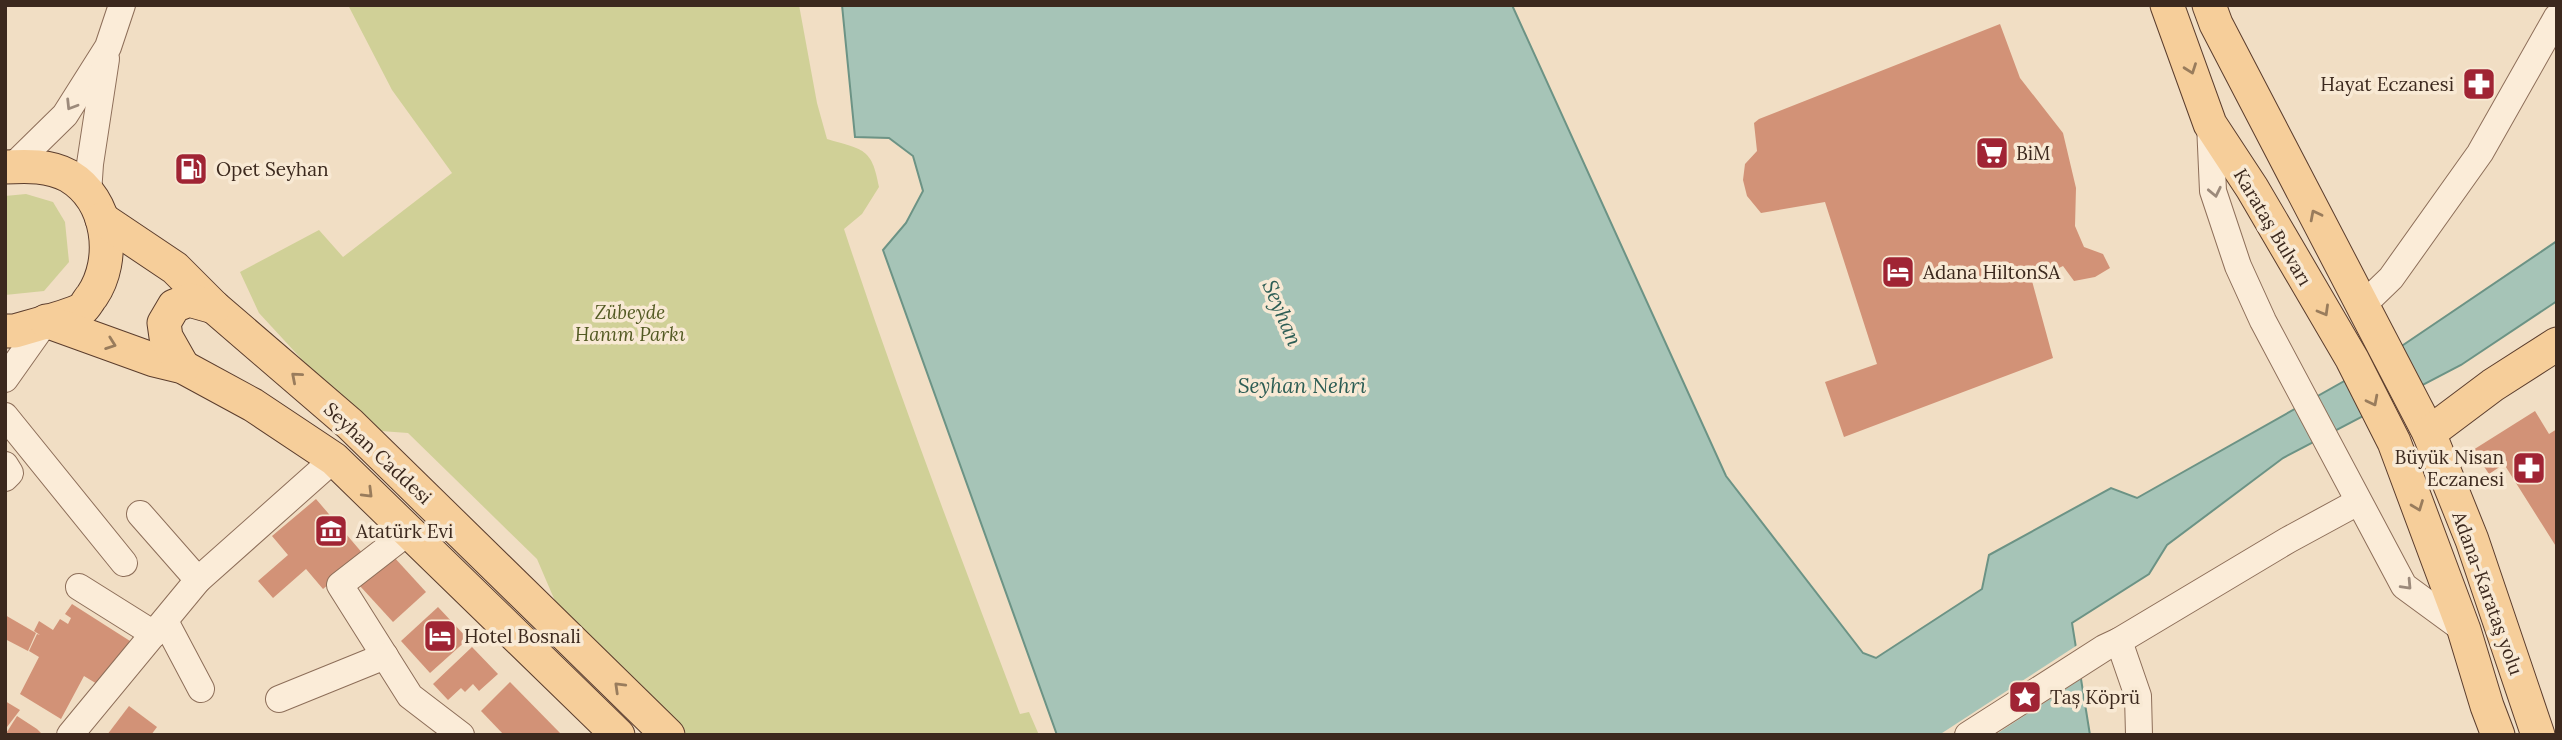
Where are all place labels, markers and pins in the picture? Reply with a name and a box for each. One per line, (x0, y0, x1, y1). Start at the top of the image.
pharmacy icon: Hayat Eczanesi (2460, 65, 2498, 103)
place label: Hayat Eczanesi (2320, 72, 2454, 96)
supermarket icon: BiM (1973, 134, 2011, 172)
place label: BiM (2016, 141, 2050, 165)
fuel station icon: Opet Seyhan (172, 150, 210, 188)
place label: Opet Seyhan (216, 157, 329, 181)
hotel icon: Adana HiltonSA (1879, 253, 1917, 291)
place label: Adana HiltonSA (1922, 260, 2061, 284)
place label: Büyük Nisan Eczanesi (2395, 445, 2504, 491)
pharmacy icon: Büyük Nisan Eczanesi (2510, 449, 2548, 487)
museum icon: Atatürk Evi (312, 512, 350, 550)
place label: Atatürk Evi (355, 519, 453, 543)
hotel icon: Hotel Bosnali (421, 617, 459, 655)
place label: Hotel Bosnali (464, 624, 581, 648)
place icon: Taș Köprü (2006, 678, 2044, 716)
place label: Taș Köprü (2050, 685, 2140, 709)

